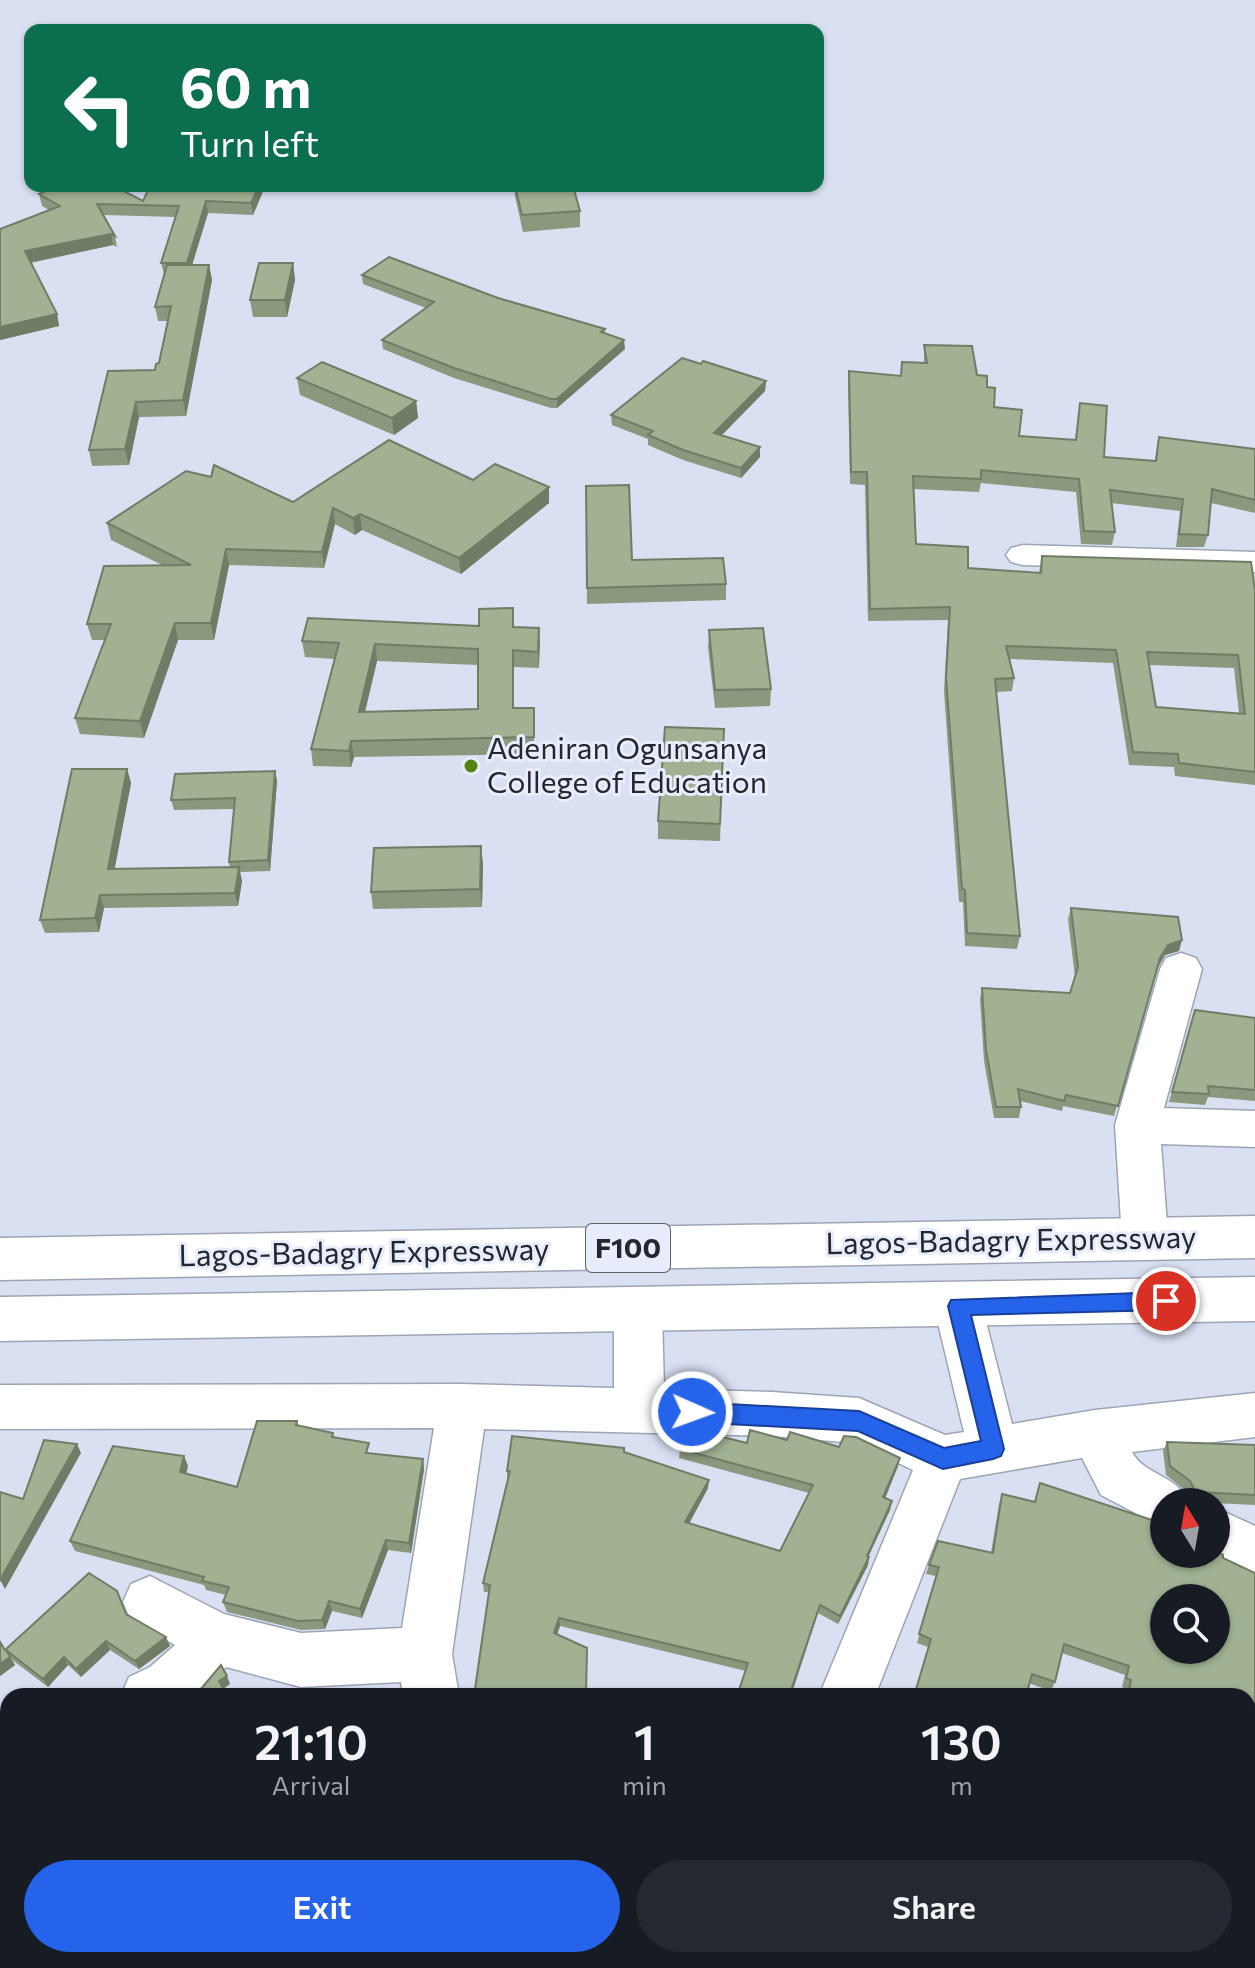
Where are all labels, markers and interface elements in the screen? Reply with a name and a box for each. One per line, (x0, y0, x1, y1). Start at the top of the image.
text: 60 m (180, 51, 311, 120)
icon: left (48, 56, 152, 160)
text: Turn left (180, 120, 319, 164)
place label: Adeniran Ogunsanya College of Education (487, 728, 767, 799)
marker: Adeniran Ogunsanya College of Education (462, 757, 480, 775)
street label: Lagos-Badagry Expressway (825, 1217, 1197, 1260)
road number: F100 (586, 1224, 670, 1272)
street label: Lagos-Badagry Expressway (178, 1229, 550, 1272)
pin (1132, 1267, 1200, 1335)
icon: arrive (1144, 1279, 1188, 1323)
position arrow (650, 1370, 734, 1454)
north arrow (1150, 1488, 1230, 1568)
map controls (1150, 1488, 1230, 1664)
button: search (1150, 1584, 1230, 1664)
text: 21:10 (254, 1711, 368, 1770)
text: 1 (634, 1711, 655, 1770)
text: 130 (921, 1711, 1002, 1770)
text: Arrival (272, 1769, 350, 1800)
text: min (622, 1769, 667, 1800)
text: m (950, 1769, 973, 1800)
button: Exit (24, 1860, 620, 1952)
button: Share (636, 1860, 1232, 1952)

